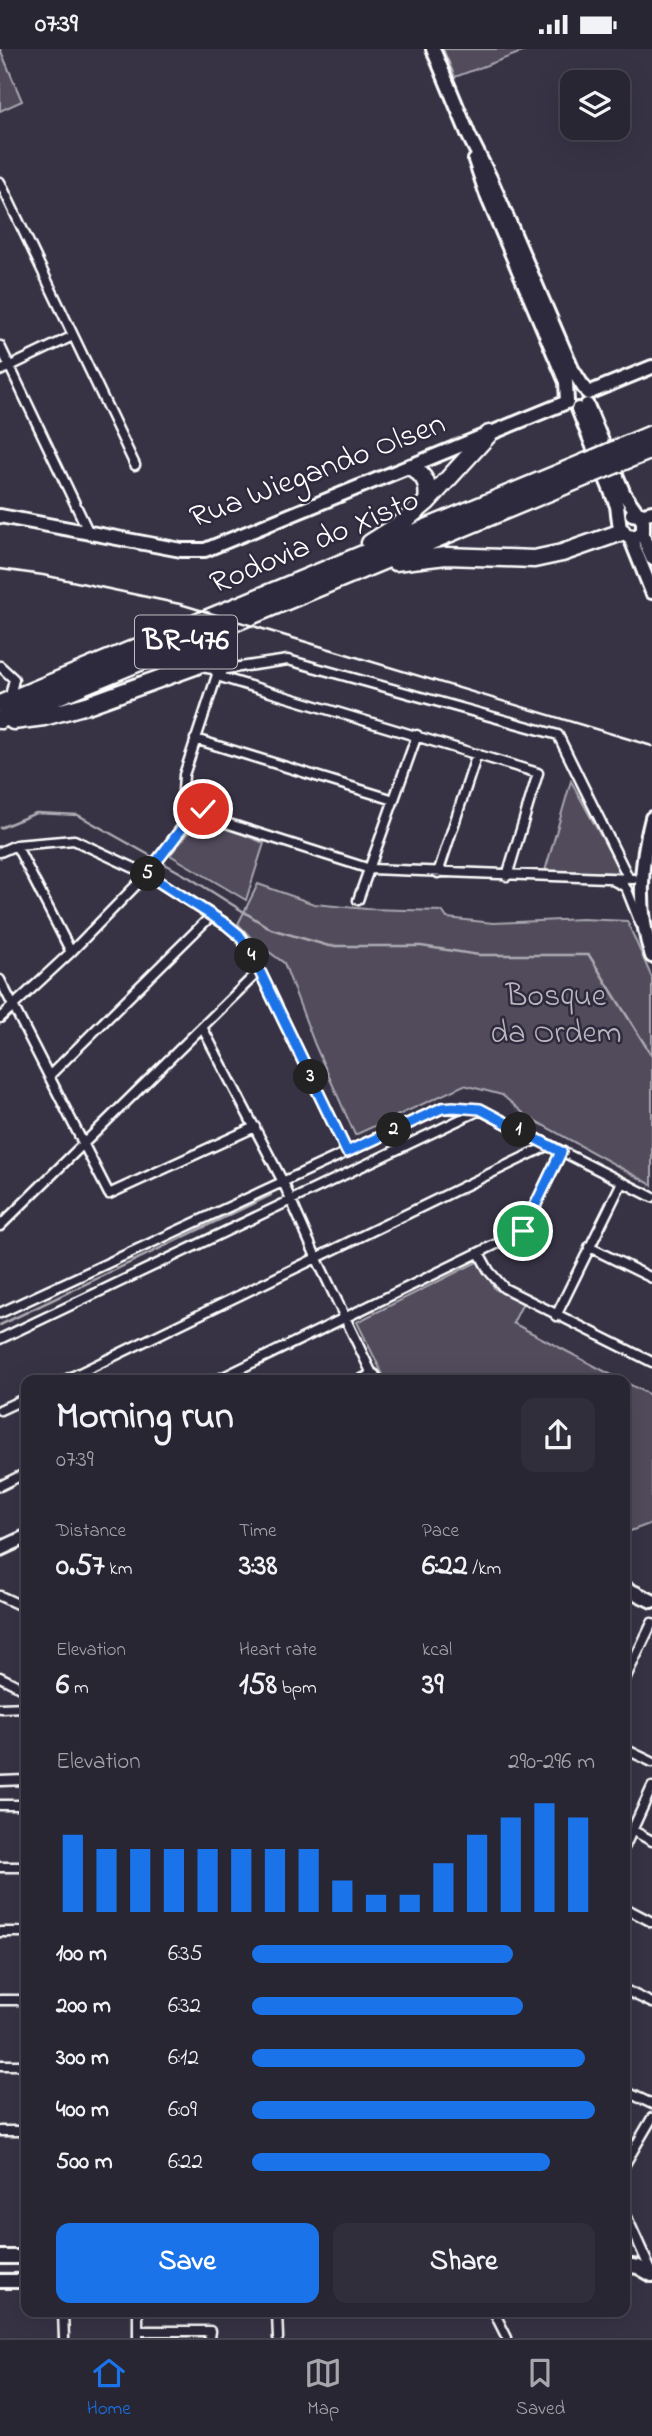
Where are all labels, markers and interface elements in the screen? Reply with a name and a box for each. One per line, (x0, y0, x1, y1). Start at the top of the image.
text: 07:39 (35, 6, 78, 44)
map controls (560, 70, 630, 140)
button: layers (560, 70, 630, 140)
street label: Rua Wiegando Olsen (183, 402, 453, 542)
street label: Rodovia do Xisto (203, 478, 427, 608)
road number: BR-476 (135, 615, 237, 669)
pin (173, 779, 233, 839)
icon: check (184, 790, 222, 828)
pin: 5 (130, 857, 166, 891)
text: 5 (142, 860, 153, 887)
pin: 4 (234, 939, 270, 974)
text: 4 (248, 942, 255, 969)
park label: Bosque da Ordem (490, 974, 622, 1058)
pin: 3 (294, 1059, 328, 1095)
text: 3 (307, 1063, 314, 1090)
pin: 2 (376, 1113, 412, 1147)
pin: 1 (502, 1113, 536, 1147)
text: 2 (389, 1116, 398, 1143)
text: 1 (515, 1116, 522, 1143)
pin (493, 1201, 553, 1261)
icon: arrive (504, 1212, 542, 1250)
text: Morning run (56, 1390, 234, 1446)
button: share (521, 1398, 595, 1472)
text: 07:39 (56, 1444, 94, 1477)
text: Distance (56, 1518, 126, 1545)
text: Time (239, 1518, 277, 1545)
text: Pace (422, 1518, 459, 1545)
text: 0.57 (56, 1545, 105, 1589)
text: 3:38 (239, 1545, 278, 1589)
text: 6:22 (422, 1545, 468, 1589)
text: km (105, 1556, 132, 1583)
text: /km (468, 1556, 501, 1583)
text: Elevation (56, 1637, 126, 1664)
text: Heart rate (239, 1637, 317, 1664)
text: kcal (422, 1637, 452, 1664)
text: 6 (56, 1664, 69, 1708)
text: 158 (239, 1664, 277, 1708)
text: 39 (422, 1664, 443, 1708)
text: m (69, 1675, 89, 1702)
text: bpm (277, 1675, 317, 1702)
text: Elevation (56, 1746, 141, 1779)
text: 290–296 m (508, 1746, 595, 1779)
text: 100 m (56, 1938, 107, 1971)
text: 6:35 (168, 1938, 203, 1971)
text: 200 m (56, 1990, 111, 2023)
text: 6:32 (168, 1990, 201, 2023)
text: 300 m (56, 2042, 109, 2075)
text: 6:12 (168, 2042, 199, 2075)
text: 400 m (56, 2094, 109, 2127)
text: 6:09 (168, 2094, 197, 2127)
text: 500 m (56, 2146, 113, 2179)
text: 6:22 (168, 2146, 203, 2179)
button: Save (56, 2223, 319, 2303)
button: Share (333, 2223, 595, 2303)
tab: Home (87, 2354, 131, 2423)
tab: Map (304, 2354, 342, 2423)
tab: Saved (516, 2354, 565, 2423)

